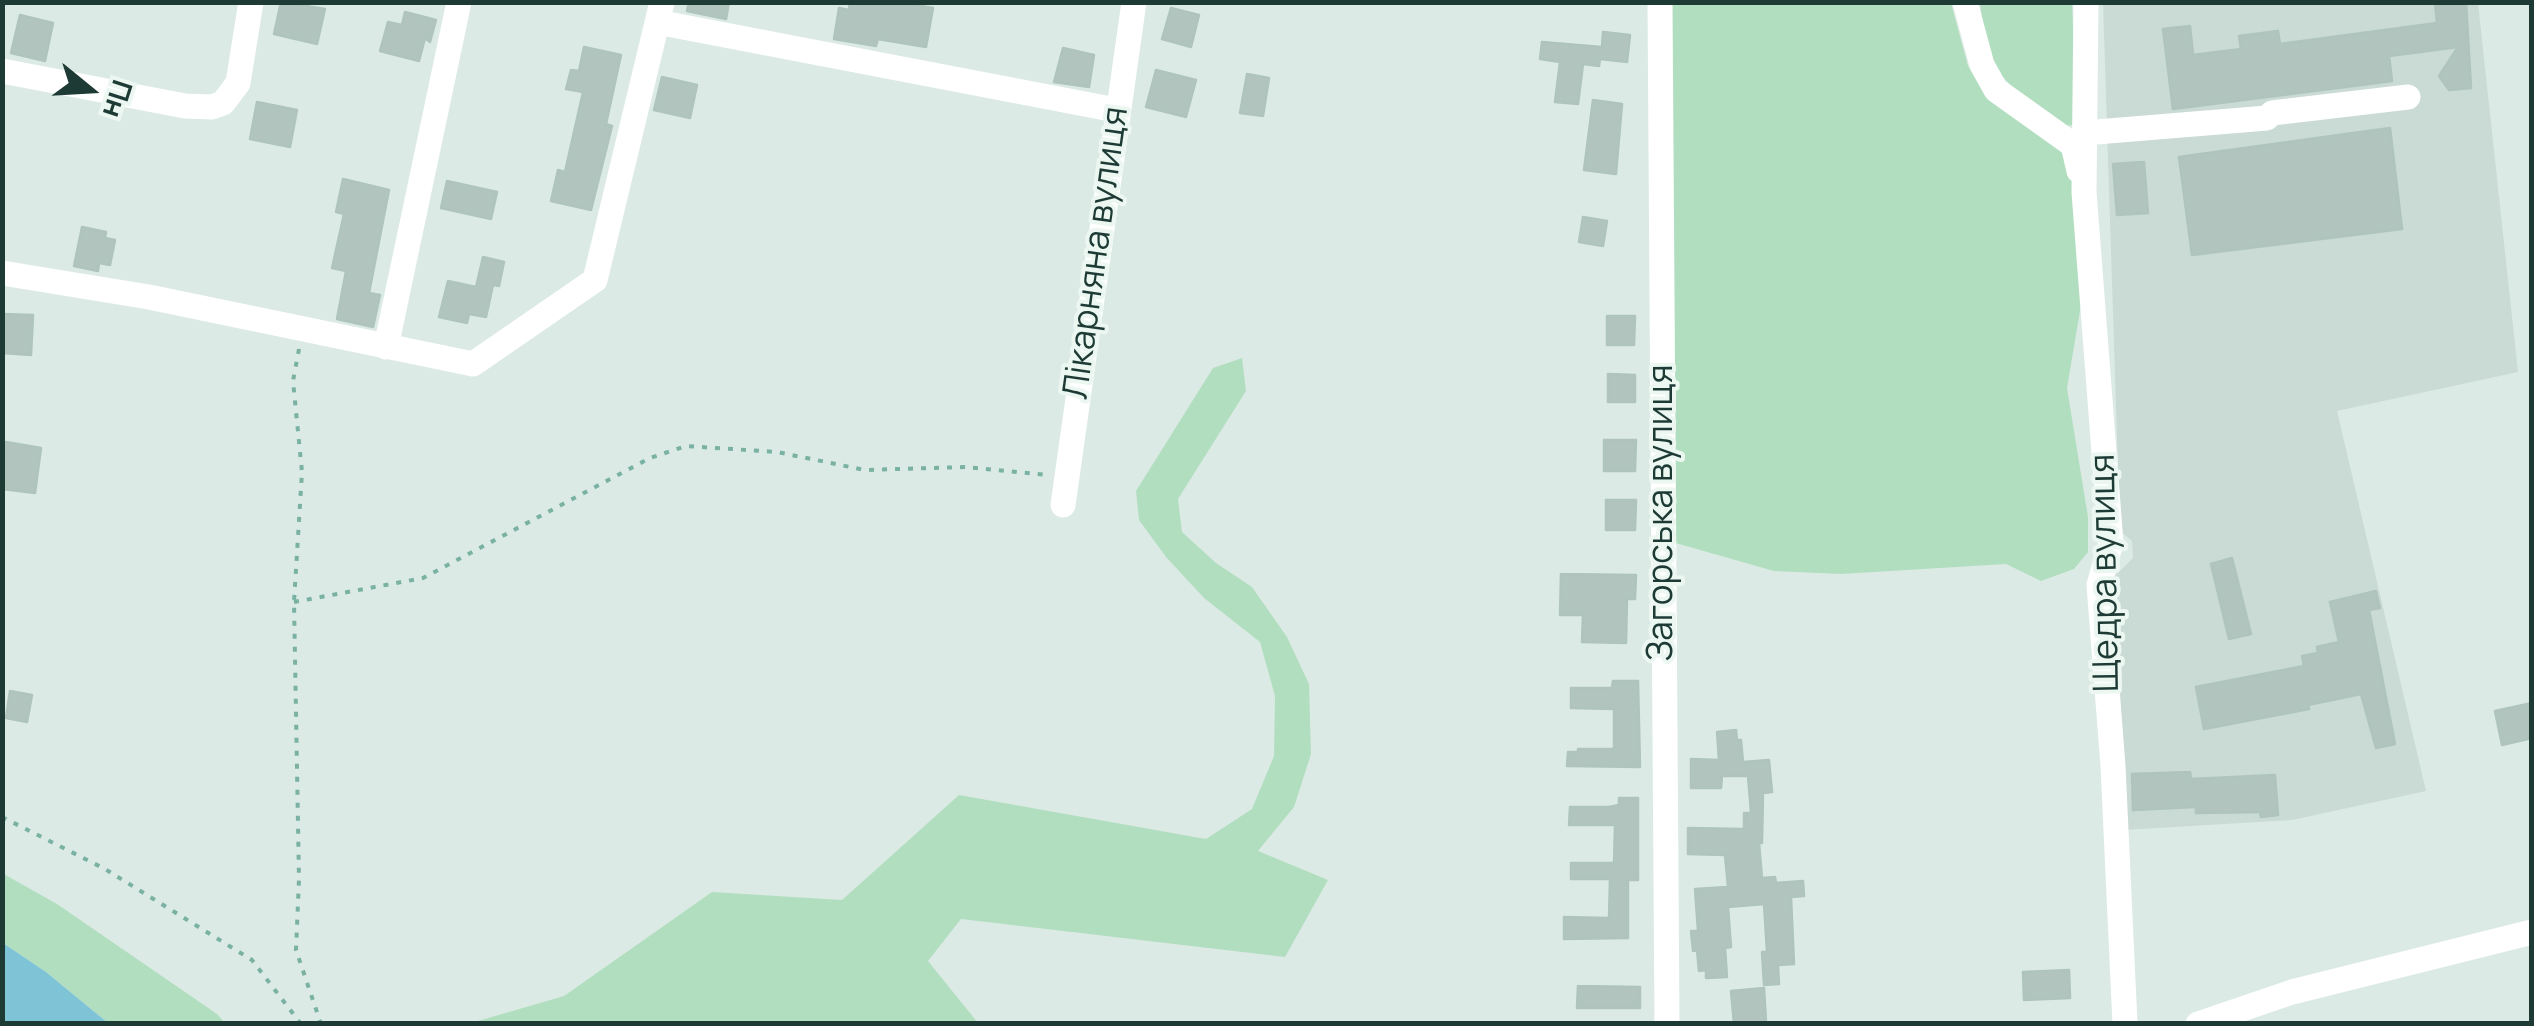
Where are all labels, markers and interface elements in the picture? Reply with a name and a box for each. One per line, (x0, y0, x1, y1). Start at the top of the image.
north arrow (40, 40, 140, 140)
text: Пн (95, 75, 142, 123)
street label: Лікарняна вулиця (1056, 104, 1138, 402)
street label: Загорська вулиця (1641, 364, 1683, 662)
street label: Щедра вулиця (2083, 453, 2129, 693)

